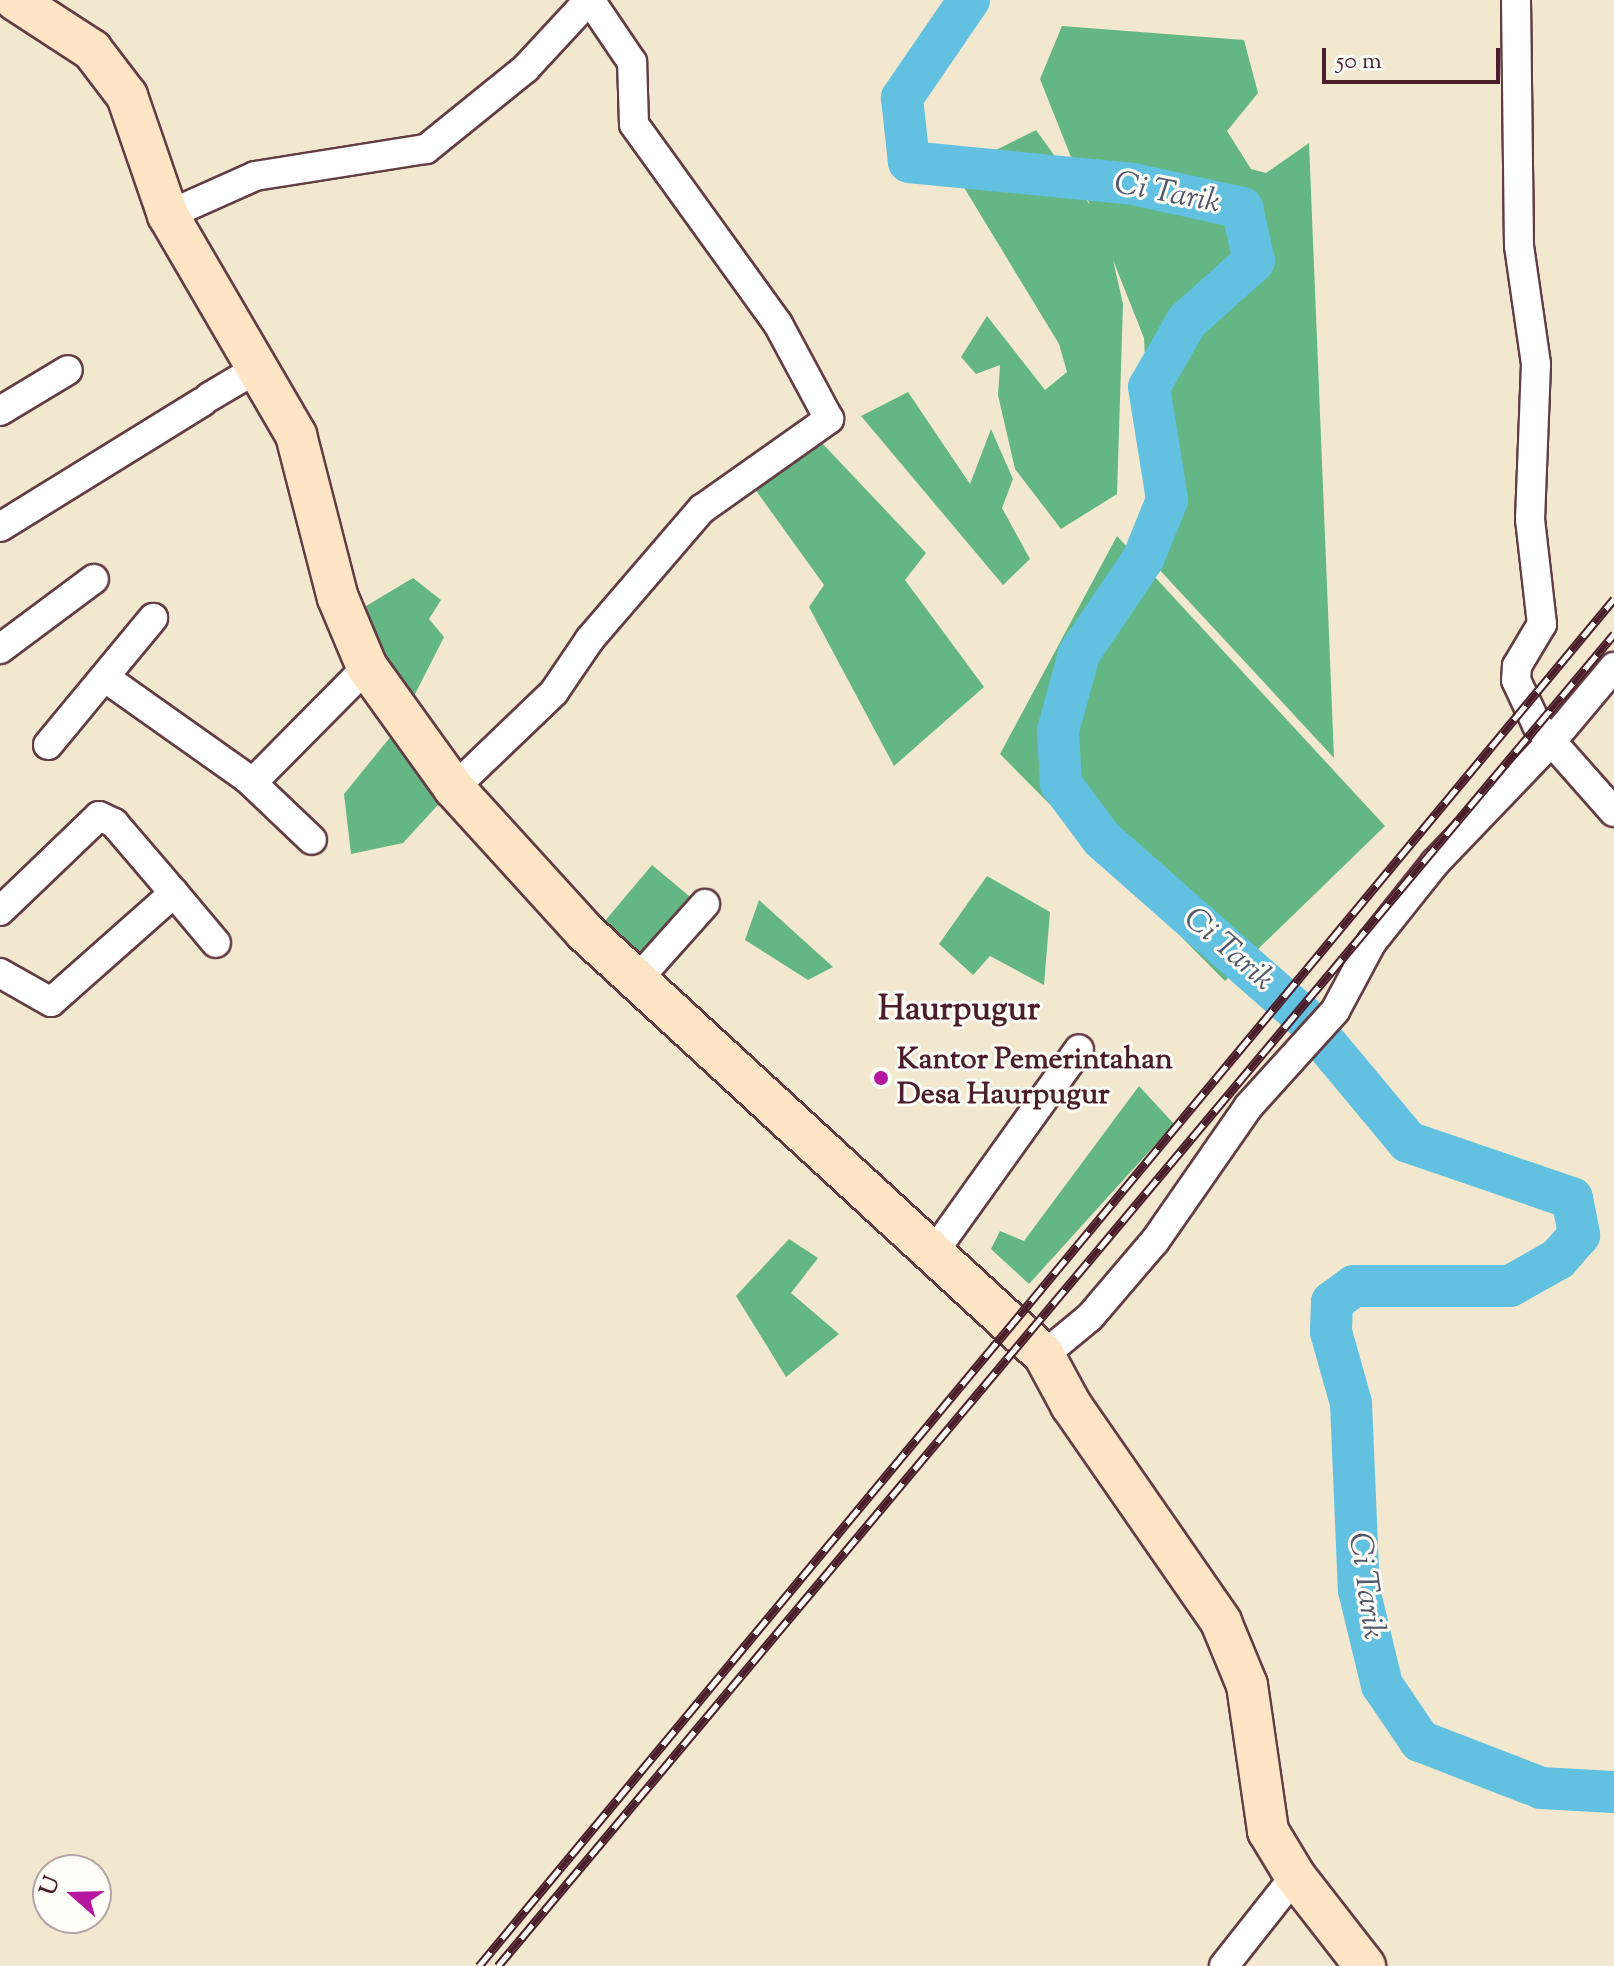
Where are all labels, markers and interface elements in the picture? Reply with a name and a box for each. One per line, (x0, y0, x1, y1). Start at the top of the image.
scale bar (1326, 32, 1504, 82)
text: 50 m (1336, 45, 1382, 79)
water label: Ci Tarik (1111, 165, 1223, 223)
water label: Ci Tarik (1175, 900, 1281, 1000)
district label: Haurpugur (878, 991, 1040, 1031)
place label: Kantor Pemerintahan Desa Haurpugur (897, 1043, 1173, 1114)
marker: Kantor Pemerintahan Desa Haurpugur (872, 1069, 890, 1087)
water label: Ci Tarik (1339, 1530, 1391, 1642)
north arrow (32, 1854, 112, 1934)
text: U (33, 1873, 69, 1900)

